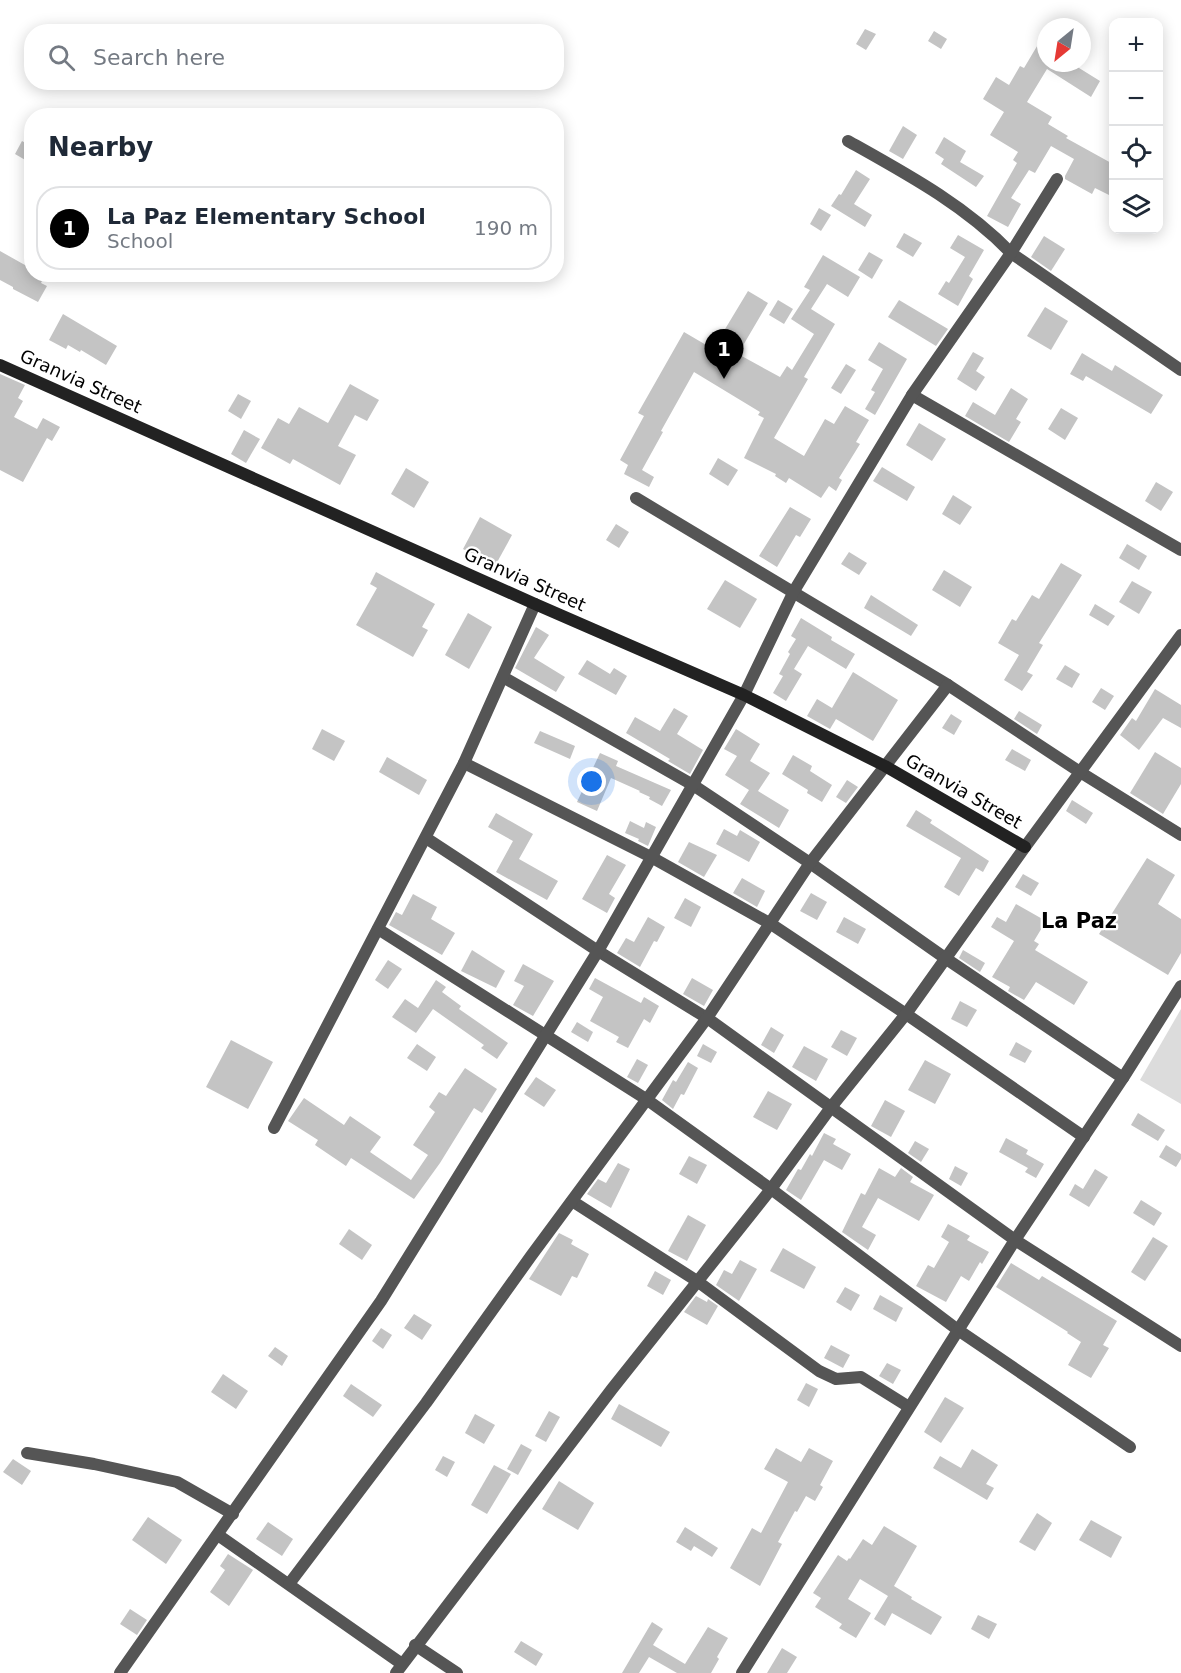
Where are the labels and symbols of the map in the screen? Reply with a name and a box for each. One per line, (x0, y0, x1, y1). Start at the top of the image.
north arrow (1037, 18, 1091, 72)
pin: 1 (704, 330, 744, 379)
street label: Granvia Street (17, 345, 145, 417)
street label: Granvia Street (461, 543, 589, 615)
street label: Granvia Street (902, 749, 1026, 833)
your location (577, 767, 606, 796)
district label: La Paz (1041, 909, 1117, 933)

